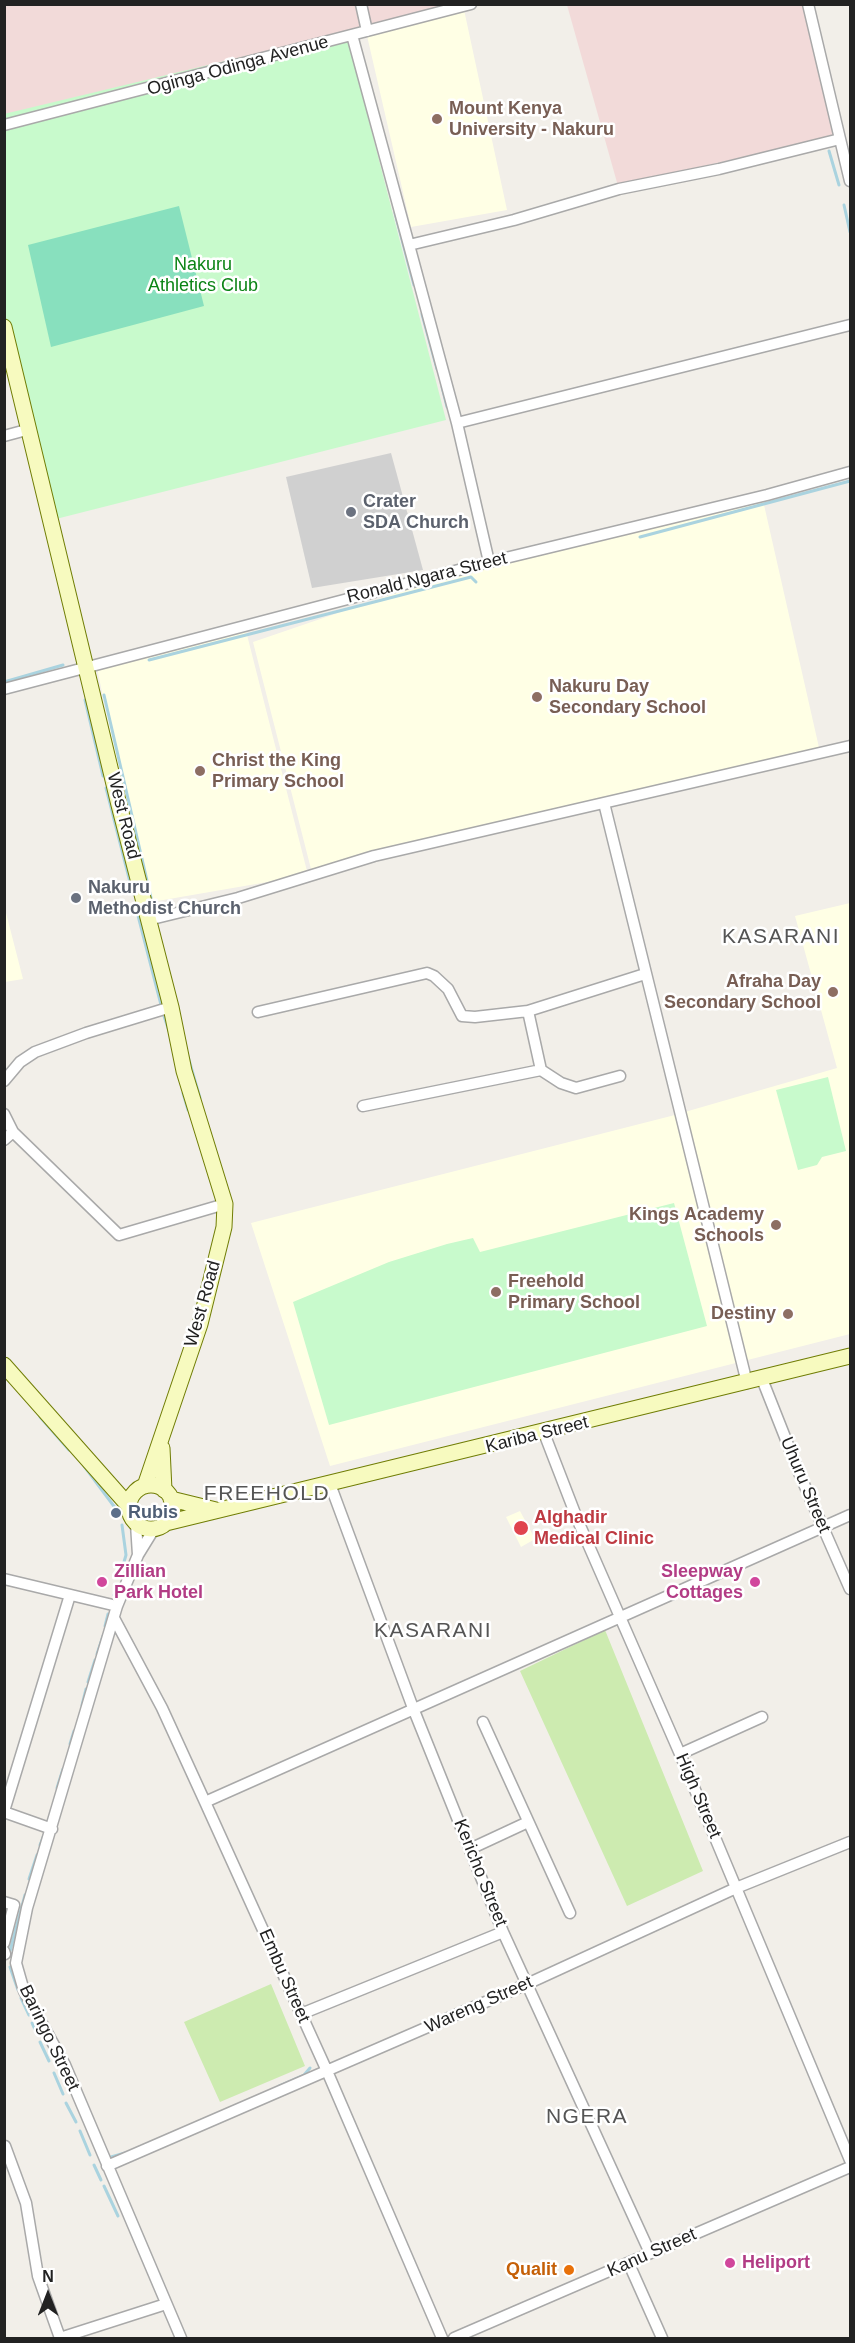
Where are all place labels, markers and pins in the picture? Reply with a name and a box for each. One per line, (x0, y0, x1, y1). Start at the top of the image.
place label: Mount Kenya University - Nakuru (449, 98, 614, 140)
marker: Mount Kenya University - Nakuru (430, 112, 444, 126)
place label: Crater SDA Church (363, 491, 469, 534)
marker: Crater SDA Church (344, 505, 358, 519)
place label: Nakuru Day Secondary School (549, 676, 706, 718)
marker: Nakuru Day Secondary School (530, 690, 544, 704)
place label: Christ the King Primary School (212, 750, 344, 792)
marker: Christ the King Primary School (193, 764, 207, 778)
place label: Nakuru Methodist Church (88, 877, 241, 920)
marker: Nakuru Methodist Church (69, 891, 83, 905)
place label: Afraha Day Secondary School (664, 971, 821, 1014)
marker: Afraha Day Secondary School (826, 985, 840, 999)
place label: Kings Academy Schools (629, 1204, 764, 1246)
marker: Kings Academy Schools (769, 1218, 783, 1232)
place label: Freehold Primary School (508, 1271, 640, 1314)
marker: Freehold Primary School (489, 1285, 503, 1299)
place label: Destiny (711, 1303, 776, 1325)
marker: Destiny (781, 1307, 795, 1321)
place label: Rubis (128, 1502, 178, 1524)
marker: Rubis (109, 1506, 123, 1520)
place label: Alghadir Medical Clinic (534, 1507, 654, 1550)
marker: Alghadir Medical Clinic (512, 1519, 530, 1537)
place label: Zillian Park Hotel (114, 1561, 203, 1604)
place label: Sleepway Cottages (661, 1561, 743, 1604)
marker: Zillian Park Hotel (95, 1575, 109, 1589)
marker: Sleepway Cottages (748, 1575, 762, 1589)
place label: Heliport (742, 2252, 810, 2274)
marker: Heliport (723, 2256, 737, 2270)
place label: Qualit (506, 2259, 557, 2281)
marker: Qualit (562, 2263, 576, 2277)

